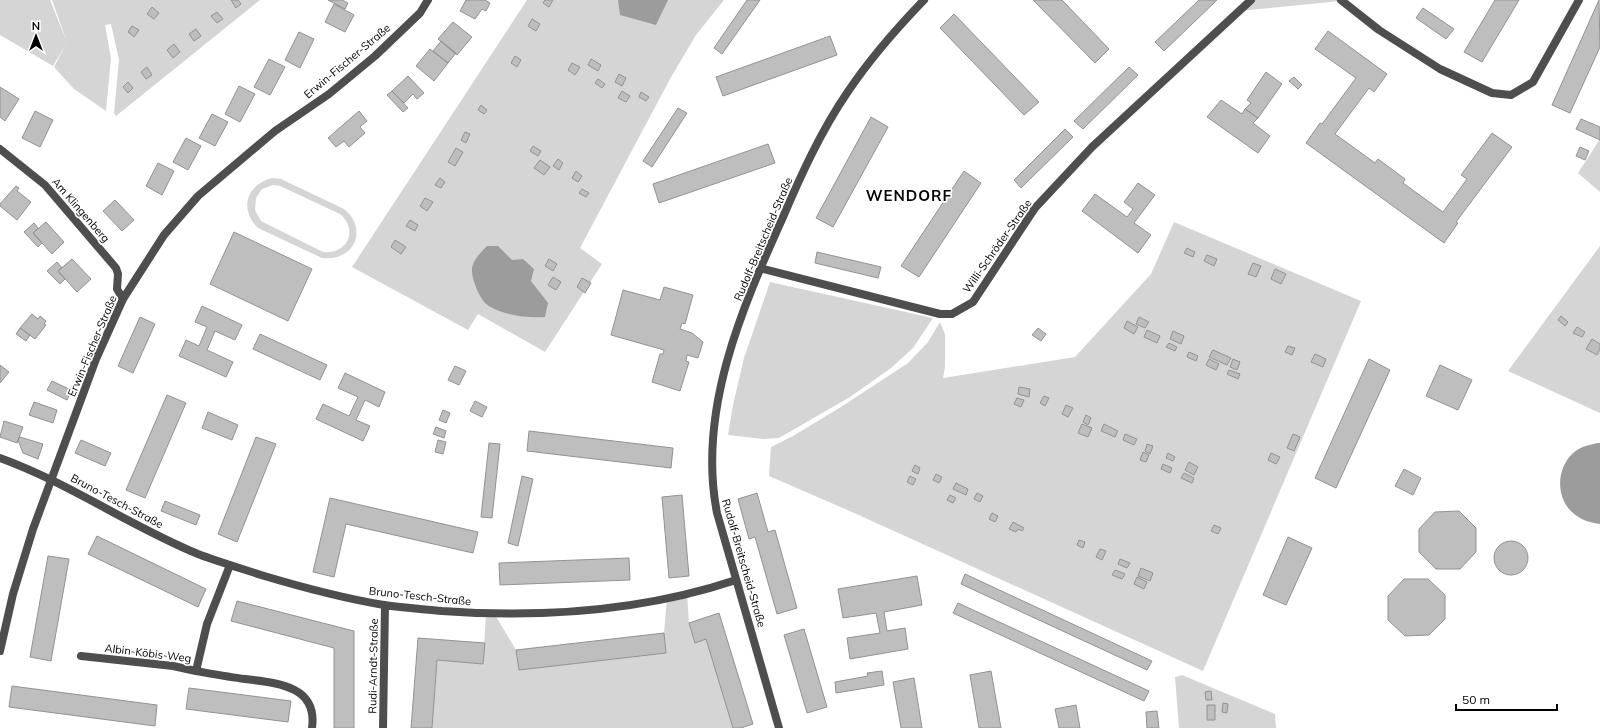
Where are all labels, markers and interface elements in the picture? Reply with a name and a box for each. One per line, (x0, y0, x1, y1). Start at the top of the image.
north arrow (16, 16, 56, 56)
text: N (32, 19, 40, 33)
street label: Erwin-Fischer-Straße (301, 21, 393, 101)
street label: Am Klingenberg (49, 175, 113, 245)
street label: Rudolf-Breitscheid-Straße (731, 175, 795, 303)
district label: WENDORF (866, 186, 952, 205)
street label: Willi-Schröder-Straße (959, 196, 1035, 296)
street label: Erwin-Fischer-Straße (64, 293, 120, 399)
street label: Bruno-Tesch-Straße (68, 471, 166, 531)
street label: Rudolf-Breitscheid-Straße (719, 497, 769, 629)
street label: Bruno-Tesch-Straße (368, 584, 472, 608)
street label: Rudi-Arndt-Straße (365, 618, 381, 714)
street label: Albin-Köbis-Weg (104, 641, 192, 665)
scale bar (1456, 686, 1557, 712)
text: 50 m (1462, 692, 1490, 707)

